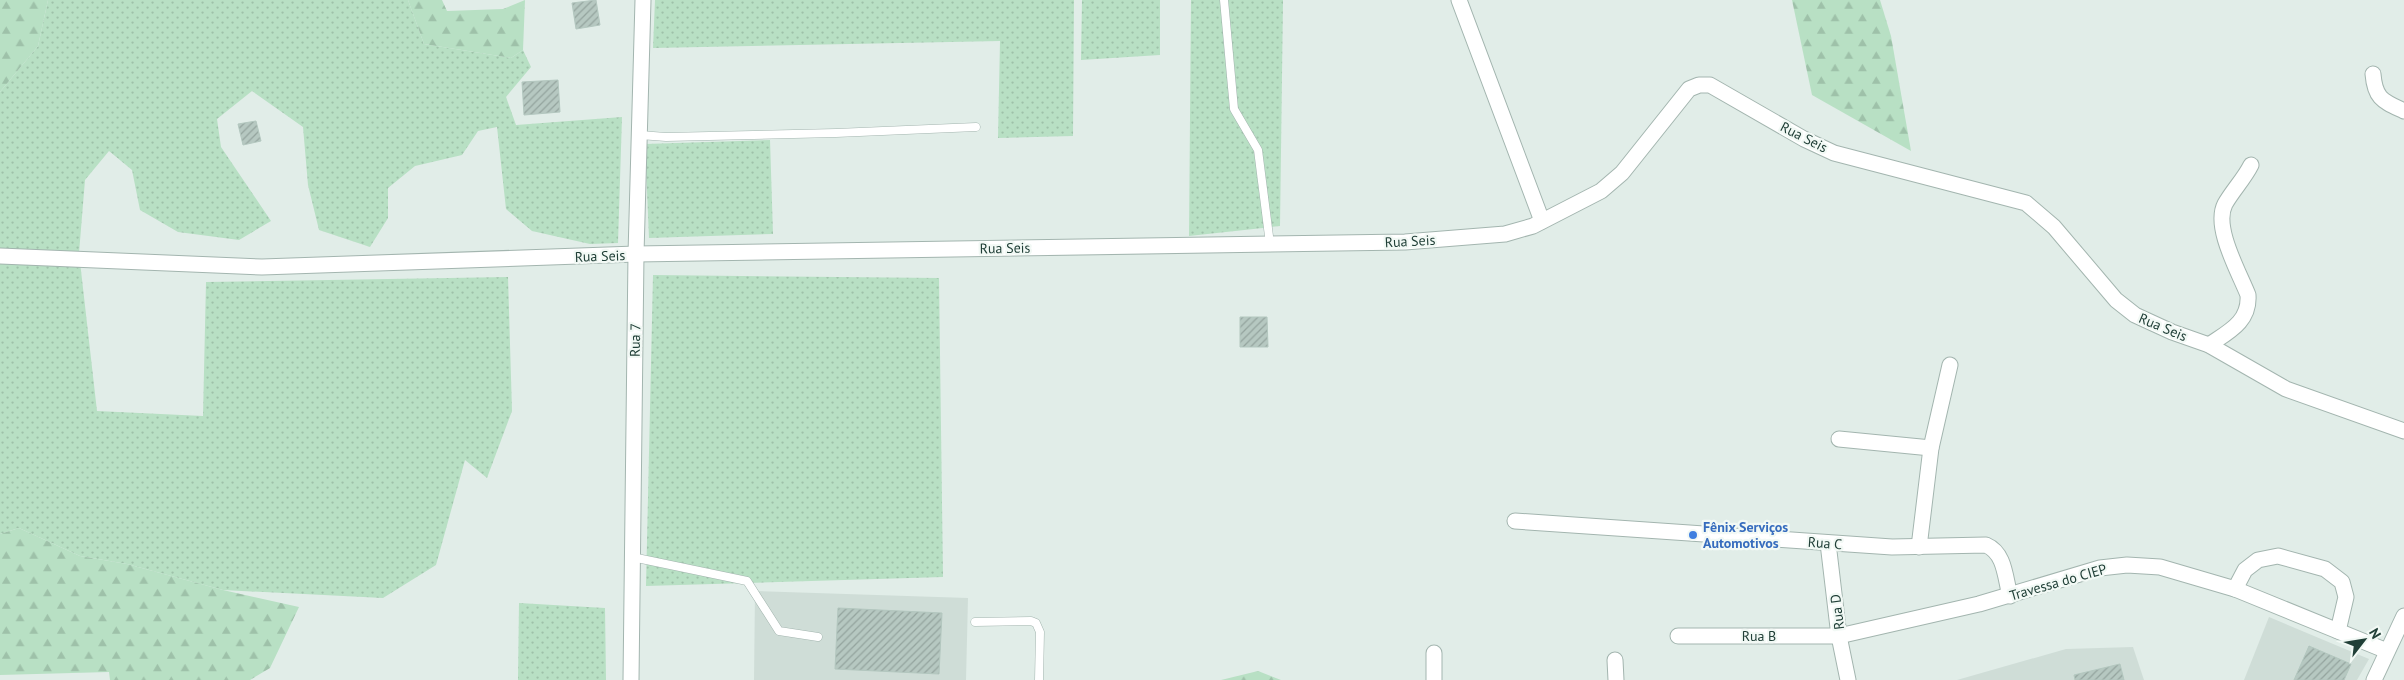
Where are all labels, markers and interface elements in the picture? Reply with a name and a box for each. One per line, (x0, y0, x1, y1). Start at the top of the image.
street label: Rua Seis (1777, 117, 1831, 157)
street label: Rua Seis (1384, 231, 1436, 251)
street label: Rua Seis (980, 239, 1031, 257)
street label: Rua Seis (574, 246, 626, 266)
street label: Rua Seis (2136, 309, 2190, 345)
street label: Rua 7 (626, 323, 644, 357)
place label: Fênix Serviços Automotivos (1703, 518, 1788, 552)
marker: Fênix Serviços Automotivos (1687, 529, 1699, 541)
street label: Rua C (1807, 533, 1843, 553)
street label: Travessa do CIEP (2007, 559, 2109, 604)
street label: Rua D (1826, 593, 1848, 631)
north arrow (2339, 615, 2389, 665)
text: N (2365, 625, 2385, 642)
street label: Rua B (1742, 627, 1776, 645)

